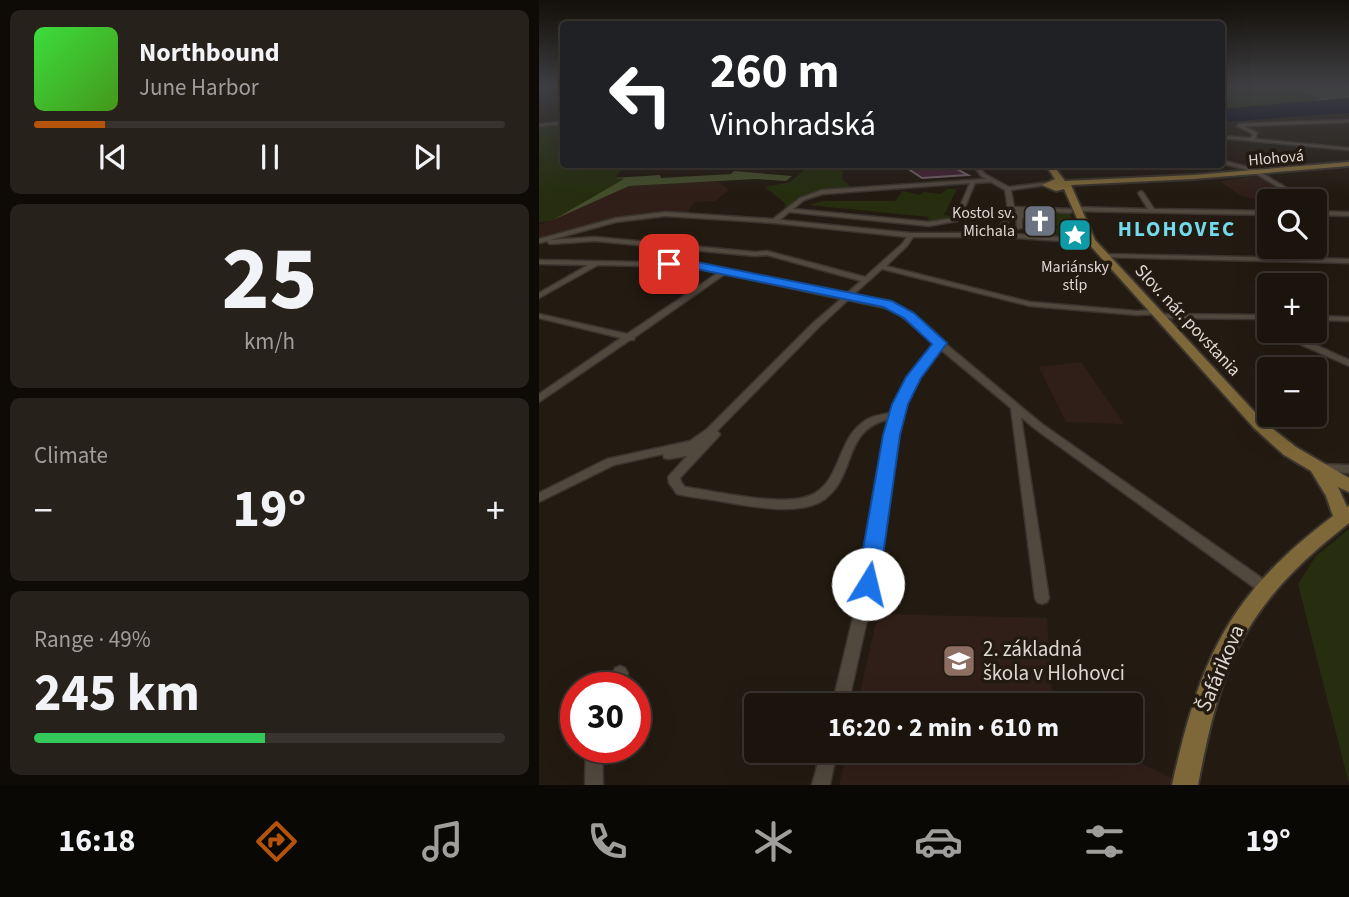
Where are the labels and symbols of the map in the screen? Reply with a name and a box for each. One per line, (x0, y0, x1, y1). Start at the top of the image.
street label: Hlohová (1247, 145, 1305, 171)
place label: Kostol sv. Michala (952, 202, 1015, 242)
church icon: Kostol sv. Michala (1021, 202, 1059, 240)
district label: HLOHOVEC (1118, 214, 1236, 244)
place icon: Mariánsky stĺp (1056, 216, 1094, 254)
pin (639, 234, 699, 294)
place label: Mariánsky stĺp (1041, 256, 1110, 296)
street label: Slov. nár. povstania (1129, 259, 1246, 382)
position arrow (831, 547, 905, 621)
street label: Šafárikova (1188, 620, 1252, 716)
place label: 2. základná škola v Hlohovci (983, 634, 1125, 688)
school or university icon: 2. základná škola v Hlohovci (940, 642, 978, 680)
speed limit sign: 30 (560, 672, 651, 763)

